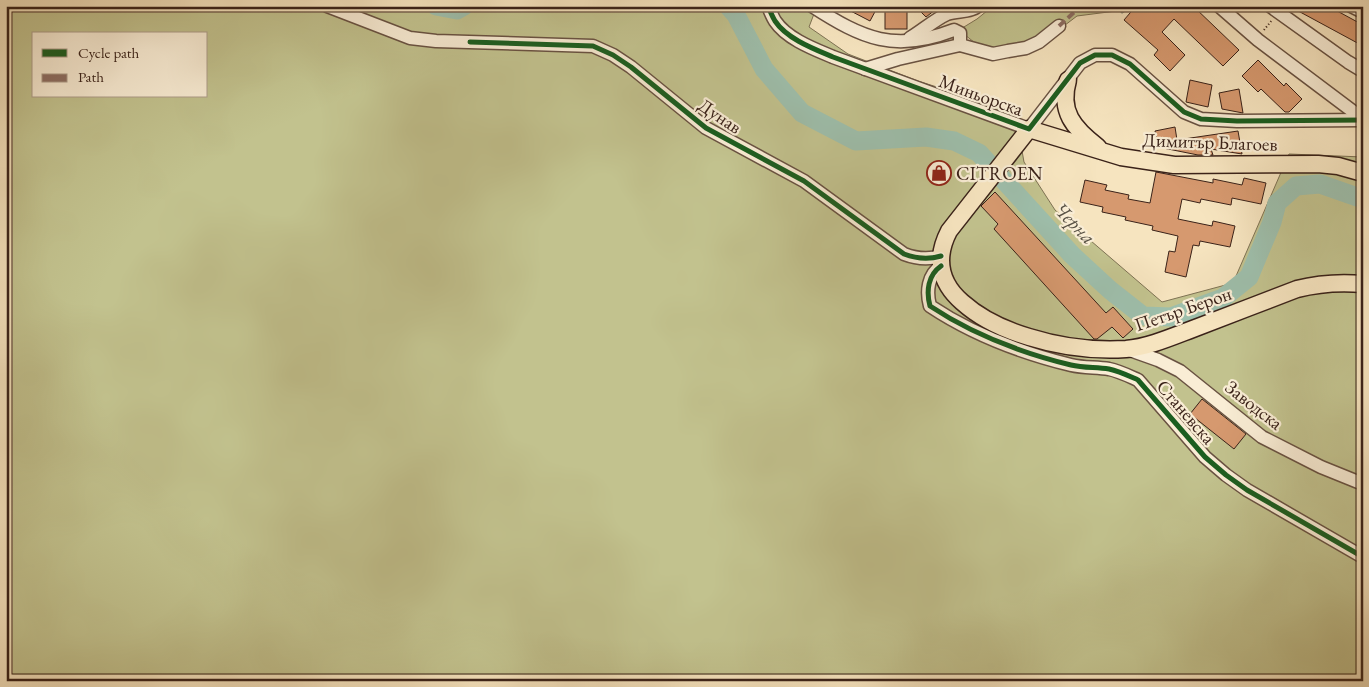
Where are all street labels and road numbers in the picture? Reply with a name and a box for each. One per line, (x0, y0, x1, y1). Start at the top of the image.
street label: Миньорска (935, 68, 1027, 122)
street label: Дунав (693, 92, 747, 140)
street label: Димитър Благоев (1142, 127, 1278, 157)
street label: Петър Берон (1131, 281, 1235, 337)
street label: Станевска (1151, 374, 1221, 450)
street label: Заводска (1220, 375, 1288, 436)

